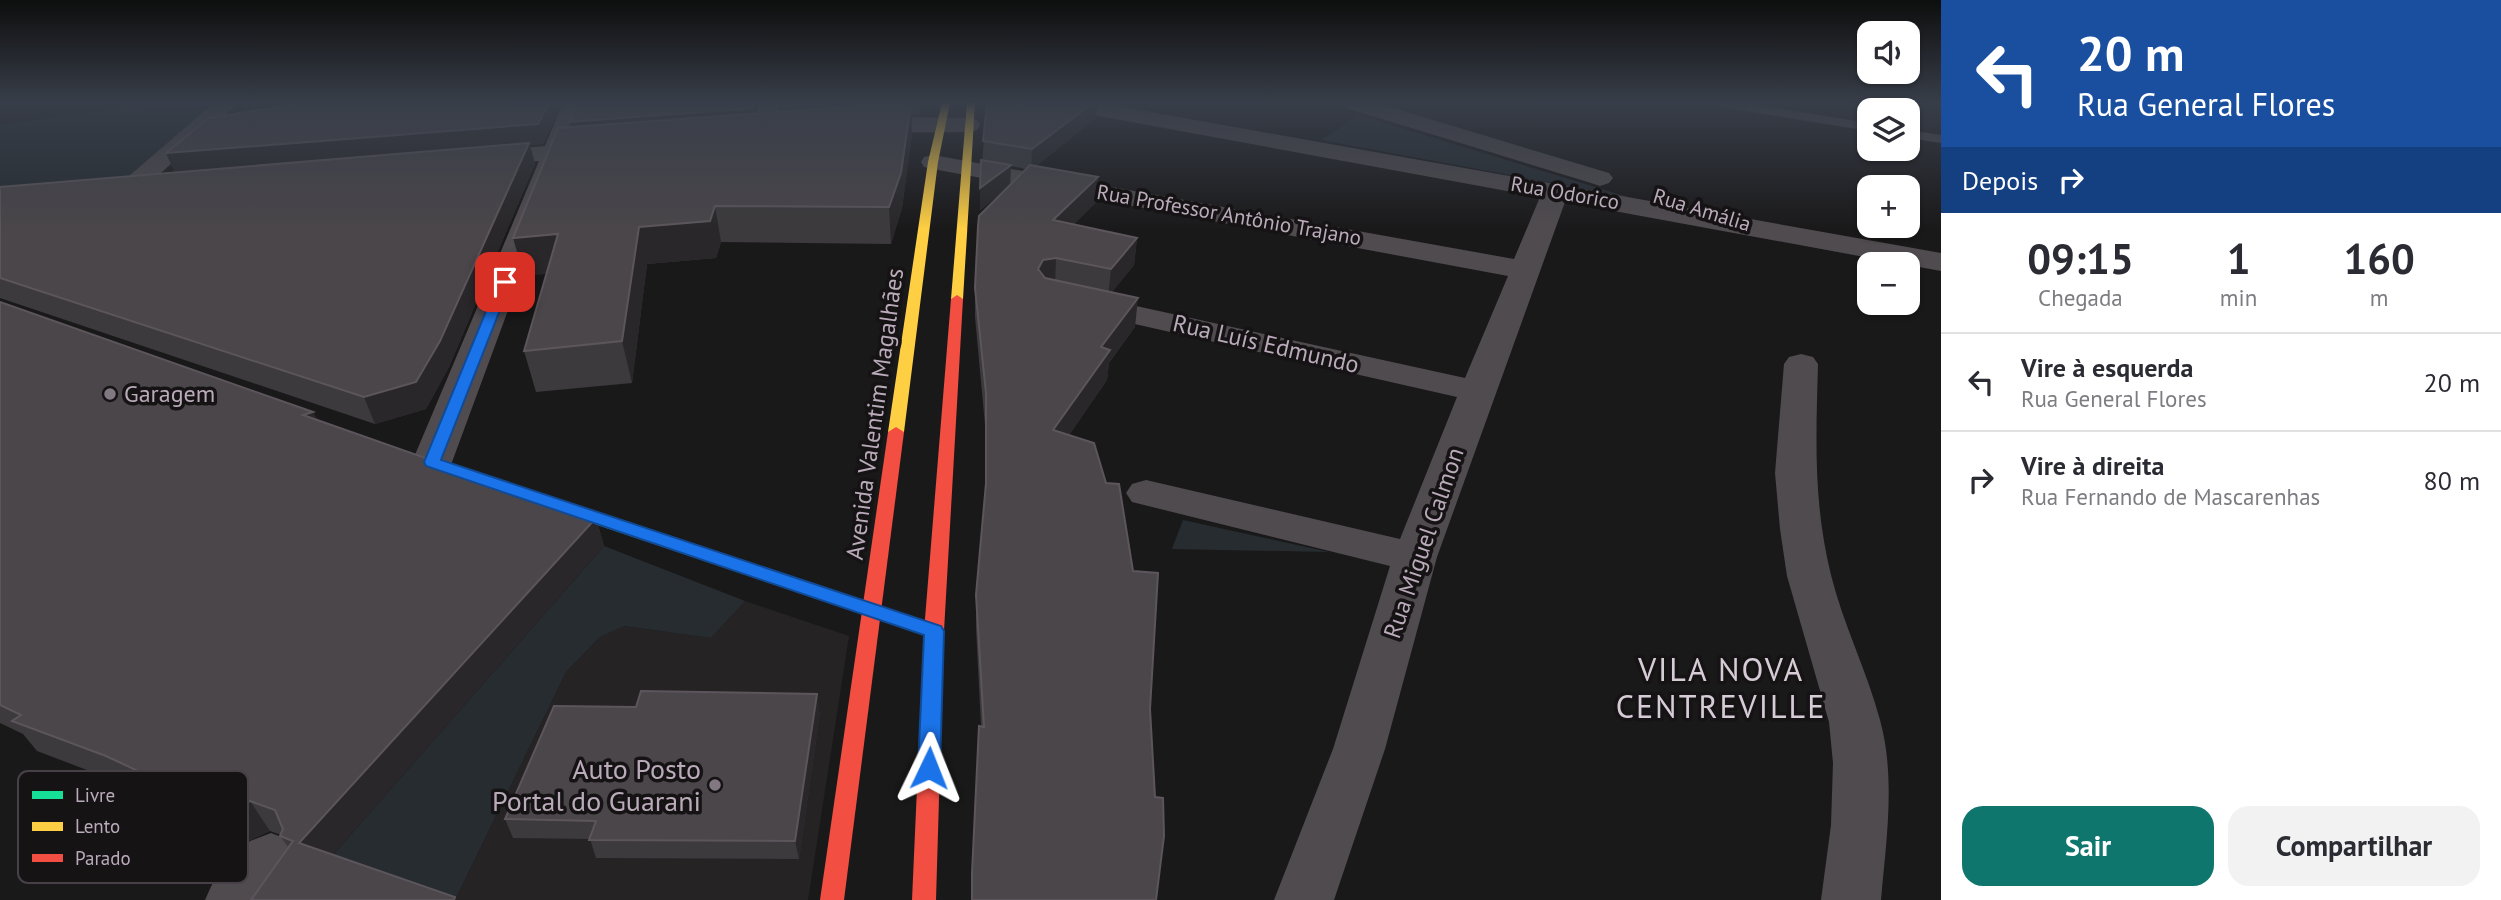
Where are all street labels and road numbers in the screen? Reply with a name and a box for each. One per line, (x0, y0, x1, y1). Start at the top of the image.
street label: Rua Odorico (1509, 170, 1621, 215)
street label: Rua Professor Antônio Trajano (1095, 178, 1363, 251)
street label: Rua Amália (1650, 182, 1754, 237)
street label: Avenida Valentim Magalhães (839, 266, 910, 562)
street label: Rua Luís Edmundo (1170, 307, 1362, 380)
street label: Rua Miguel Calmon (1376, 443, 1471, 642)

